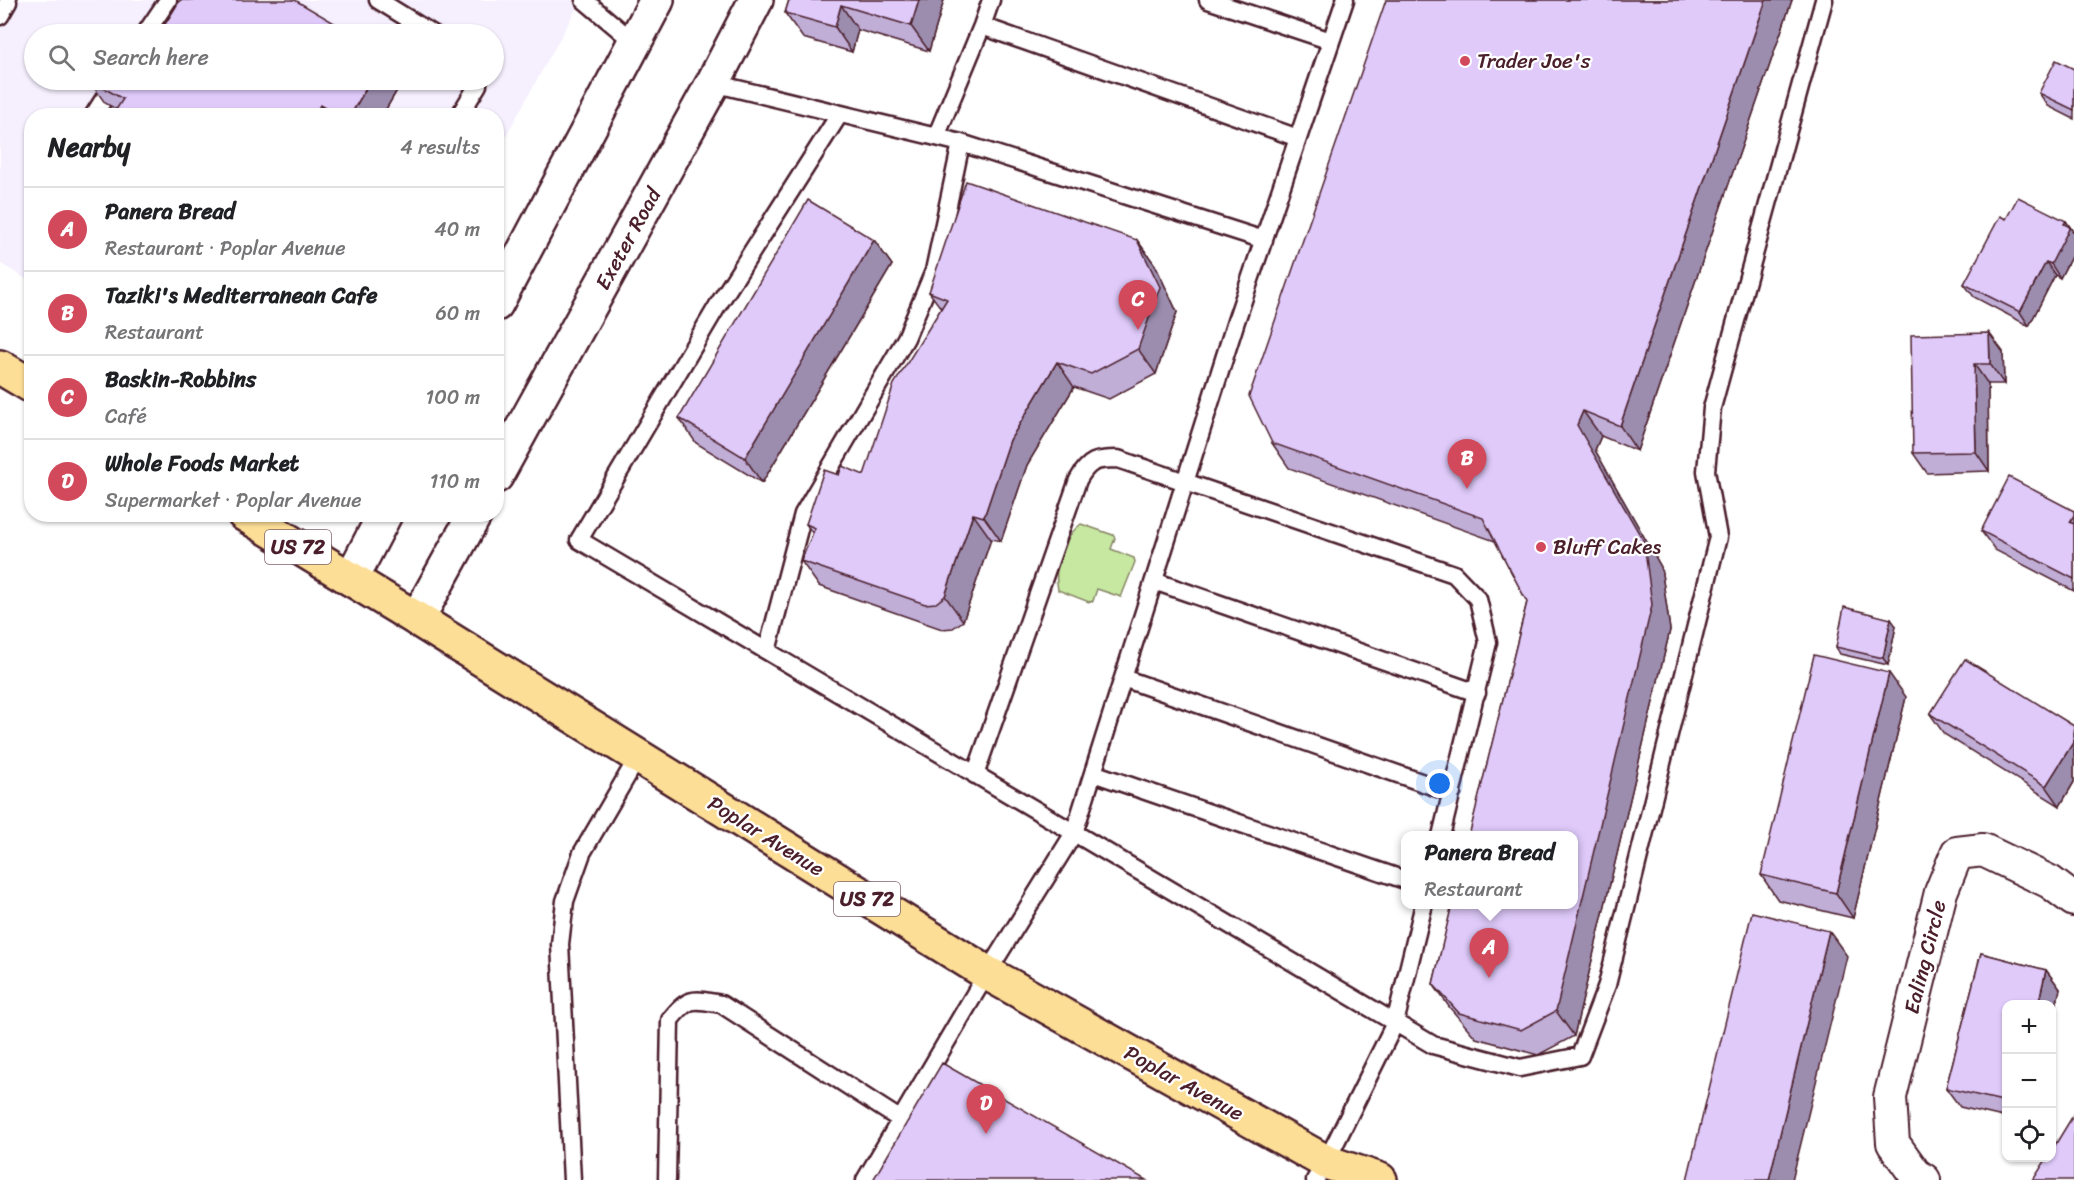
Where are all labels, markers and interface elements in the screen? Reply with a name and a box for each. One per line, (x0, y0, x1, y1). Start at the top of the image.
search box (24, 24, 504, 90)
text: Search here (93, 38, 209, 77)
icon: search (45, 41, 78, 74)
place label: Trader Joe's (1477, 42, 1591, 80)
marker: Trader Joe's (1458, 54, 1472, 68)
text: Nearby (48, 124, 130, 170)
text: 4 results (400, 130, 480, 165)
street label: Exeter Road (584, 179, 673, 297)
text: Panera Bread (105, 192, 235, 231)
text: A (61, 212, 74, 247)
text: 40 m (434, 212, 480, 247)
text: Restaurant · Poplar Avenue (105, 231, 345, 266)
text: Taziki's Mediterranean Cafe (105, 276, 378, 315)
pin: C (1118, 280, 1158, 330)
text: B (61, 296, 74, 331)
text: 60 m (435, 296, 480, 331)
text: Restaurant (105, 315, 204, 350)
text: Baskin-Robbins (105, 360, 256, 399)
text: C (61, 380, 74, 415)
text: 100 m (426, 380, 480, 415)
text: Café (105, 399, 147, 434)
pin: B (1448, 440, 1486, 489)
text: Whole Foods Market (105, 444, 299, 483)
text: D (62, 464, 73, 499)
text: 110 m (430, 464, 480, 499)
text: Supermarket · Poplar Avenue (105, 483, 361, 518)
place label: Bluff Cakes (1553, 528, 1661, 566)
road number: US 72 (265, 530, 331, 564)
marker: Bluff Cakes (1534, 540, 1548, 554)
your location (1425, 769, 1454, 798)
street label: Poplar Avenue (700, 785, 832, 887)
popup (1401, 831, 1578, 909)
text: Panera Bread (1424, 833, 1555, 872)
text: Restaurant (1424, 872, 1523, 907)
road number: US 72 (834, 882, 900, 916)
street label: Ealing Circle (1893, 896, 1958, 1018)
pin: A (1470, 928, 1508, 978)
map controls (2002, 1000, 2056, 1162)
button: + (2002, 1000, 2056, 1054)
street label: Poplar Avenue (1117, 1034, 1251, 1132)
button: − (2002, 1054, 2056, 1108)
pin: D (966, 1084, 1006, 1134)
button: locate (2002, 1108, 2056, 1162)

